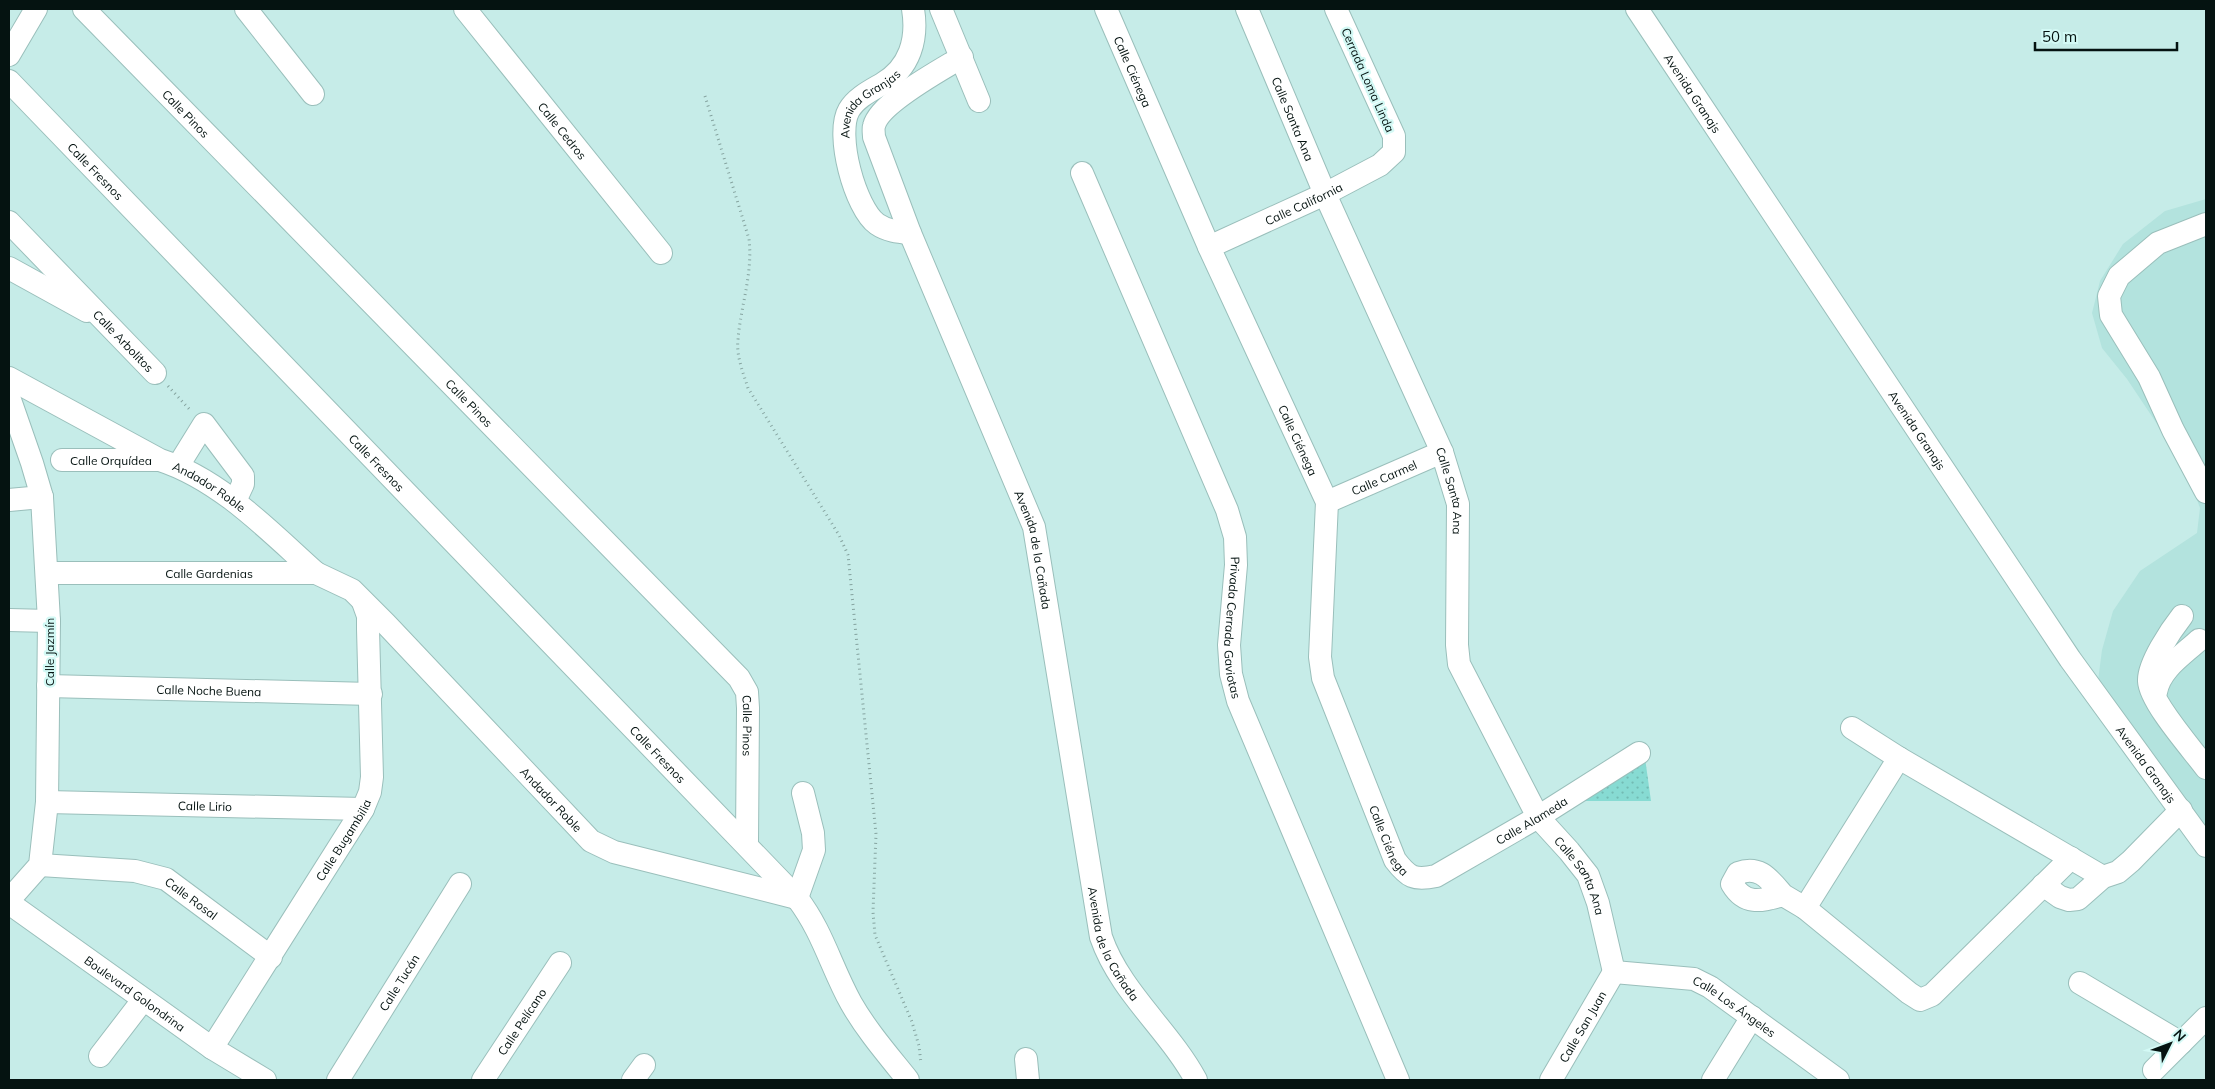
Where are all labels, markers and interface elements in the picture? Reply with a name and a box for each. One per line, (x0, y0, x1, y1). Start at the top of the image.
scale bar (2035, 20, 2178, 52)
street label: Cerrada Loma Linda (1338, 25, 1398, 135)
text: 50 m (2042, 27, 2077, 46)
street label: Calle Ciénega (1111, 33, 1155, 109)
street label: Avenida Granajs (1661, 51, 1725, 136)
street label: Avenida Granjas (837, 66, 903, 139)
street label: Calle Santa Ana (1269, 74, 1318, 163)
street label: Calle Pinos (159, 86, 213, 140)
street label: Calle Cedros (535, 99, 590, 162)
street label: Calle Fresnos (65, 139, 127, 203)
street label: Calle California (1262, 179, 1345, 228)
street label: Calle Arbolitos (90, 306, 157, 375)
street label: Calle Pinos (443, 376, 496, 430)
street label: Avenida Granajs (1886, 388, 1949, 473)
street label: Calle Ciénega (1275, 402, 1321, 478)
street label: Calle Fresnos (346, 431, 408, 494)
street label: Calle Santa Ana (1433, 444, 1466, 535)
street label: Calle Orquídea (70, 453, 152, 468)
street label: Calle Carmel (1349, 456, 1419, 498)
street label: Andador Roble (171, 458, 249, 515)
street label: Avenida de la Cañada (1012, 488, 1055, 610)
street label: Privada Cerrada Gaviotas (1221, 556, 1245, 700)
street label: Calle Gardenias (165, 566, 253, 581)
street label: Calle Jazmín (42, 618, 57, 686)
street label: Calle Noche Buena (156, 681, 262, 699)
street label: Calle Pinos (740, 695, 756, 756)
street label: Calle Fresnos (627, 722, 689, 786)
street label: Avenida Granajs (2113, 722, 2180, 806)
street label: Andador Roble (517, 764, 586, 835)
street label: Calle Alameda (1493, 793, 1570, 847)
street label: Calle Lirio (178, 797, 232, 814)
street label: Calle Bugambilia (312, 797, 374, 884)
street label: Calle Ciénega (1366, 803, 1412, 879)
street label: Calle Santa Ana (1551, 833, 1608, 916)
street label: Calle Rosal (162, 874, 221, 922)
street label: Avenida de la Cañada (1085, 885, 1143, 1003)
street label: Calle Tucán (375, 951, 422, 1014)
street label: Boulevard Golondrina (82, 952, 188, 1034)
street label: Calle Los Ángeles (1690, 972, 1779, 1040)
street label: Calle Pelícano (494, 985, 549, 1058)
street label: Calle San Juan (1555, 988, 1609, 1065)
north arrow (2145, 1019, 2195, 1069)
text: N (2169, 1025, 2190, 1045)

